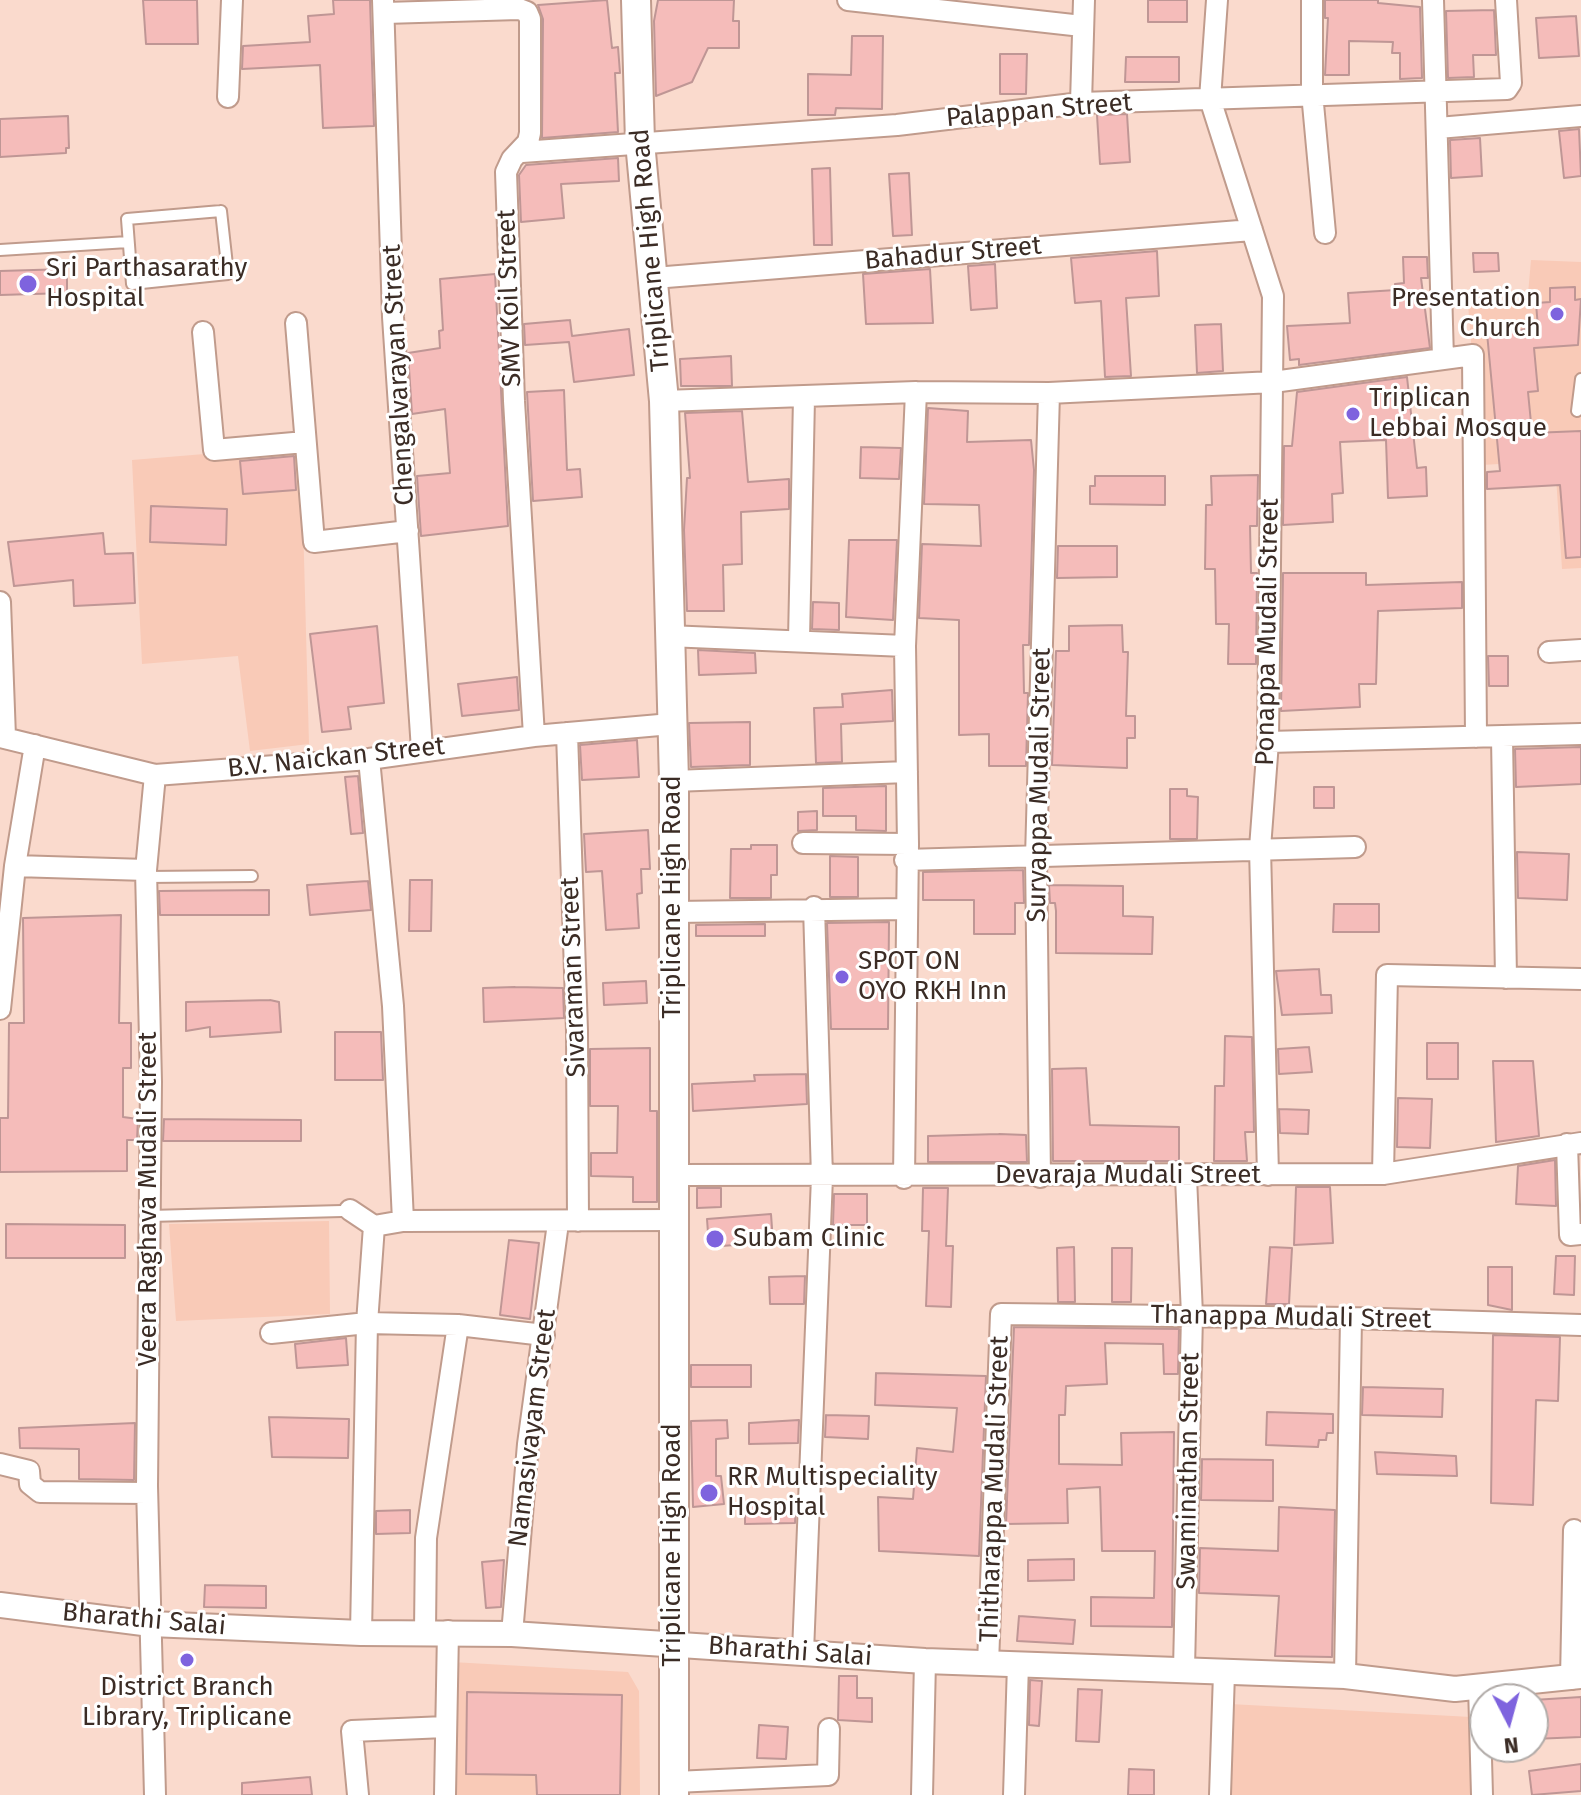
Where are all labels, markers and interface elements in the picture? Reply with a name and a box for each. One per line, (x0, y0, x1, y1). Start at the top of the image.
street label: Palappan Street (945, 87, 1133, 135)
street label: Triplicane High Road (625, 127, 677, 373)
street label: SMV Koil Street (491, 209, 529, 387)
street label: Bahadur Street (863, 231, 1043, 277)
street label: Chengalvarayan Street (377, 243, 421, 507)
place label: Sri Parthasarathy Hospital (46, 253, 247, 314)
marker: Sri Parthasarathy Hospital (17, 273, 39, 295)
place label: Presentation Church (1391, 283, 1541, 344)
marker: Presentation Church (1548, 305, 1566, 323)
place label: Triplican Lebbai Mosque (1369, 383, 1547, 444)
marker: Triplican Lebbai Mosque (1344, 405, 1362, 423)
street label: Ponappa Mudali Street (1250, 498, 1286, 766)
street label: Suryappa Mudali Street (1022, 647, 1058, 923)
street label: B.V. Naickan Street (226, 731, 446, 785)
street label: Triplicane High Road (657, 775, 689, 1019)
street label: Sivaraman Street (555, 876, 593, 1078)
place label: SPOT ON OYO RKH Inn (858, 946, 1007, 1008)
marker: SPOT ON OYO RKH Inn (833, 968, 851, 986)
street label: Veera Raghava Mudali Street (133, 1032, 165, 1366)
street label: Devaraja Mudali Street (995, 1160, 1261, 1192)
place label: Subam Clinic (733, 1223, 885, 1255)
marker: Subam Clinic (704, 1228, 726, 1250)
street label: Thanappa Mudali Street (1150, 1300, 1432, 1336)
street label: Namasivayam Street (503, 1307, 563, 1549)
street label: Thitharappa Mudali Street (974, 1335, 1016, 1643)
street label: Swaminathan Street (1171, 1352, 1207, 1590)
street label: Triplicane High Road (657, 1423, 689, 1667)
place label: RR Multispeciality Hospital (727, 1462, 937, 1524)
marker: RR Multispeciality Hospital (698, 1482, 720, 1504)
street label: Bharathi Salai (61, 1597, 227, 1643)
street label: Bharathi Salai (707, 1631, 873, 1673)
marker: District Branch Library, Triplicane (178, 1651, 196, 1669)
place label: District Branch Library, Triplicane (82, 1672, 292, 1734)
north arrow (1469, 1683, 1549, 1763)
text: N (1503, 1731, 1520, 1760)

